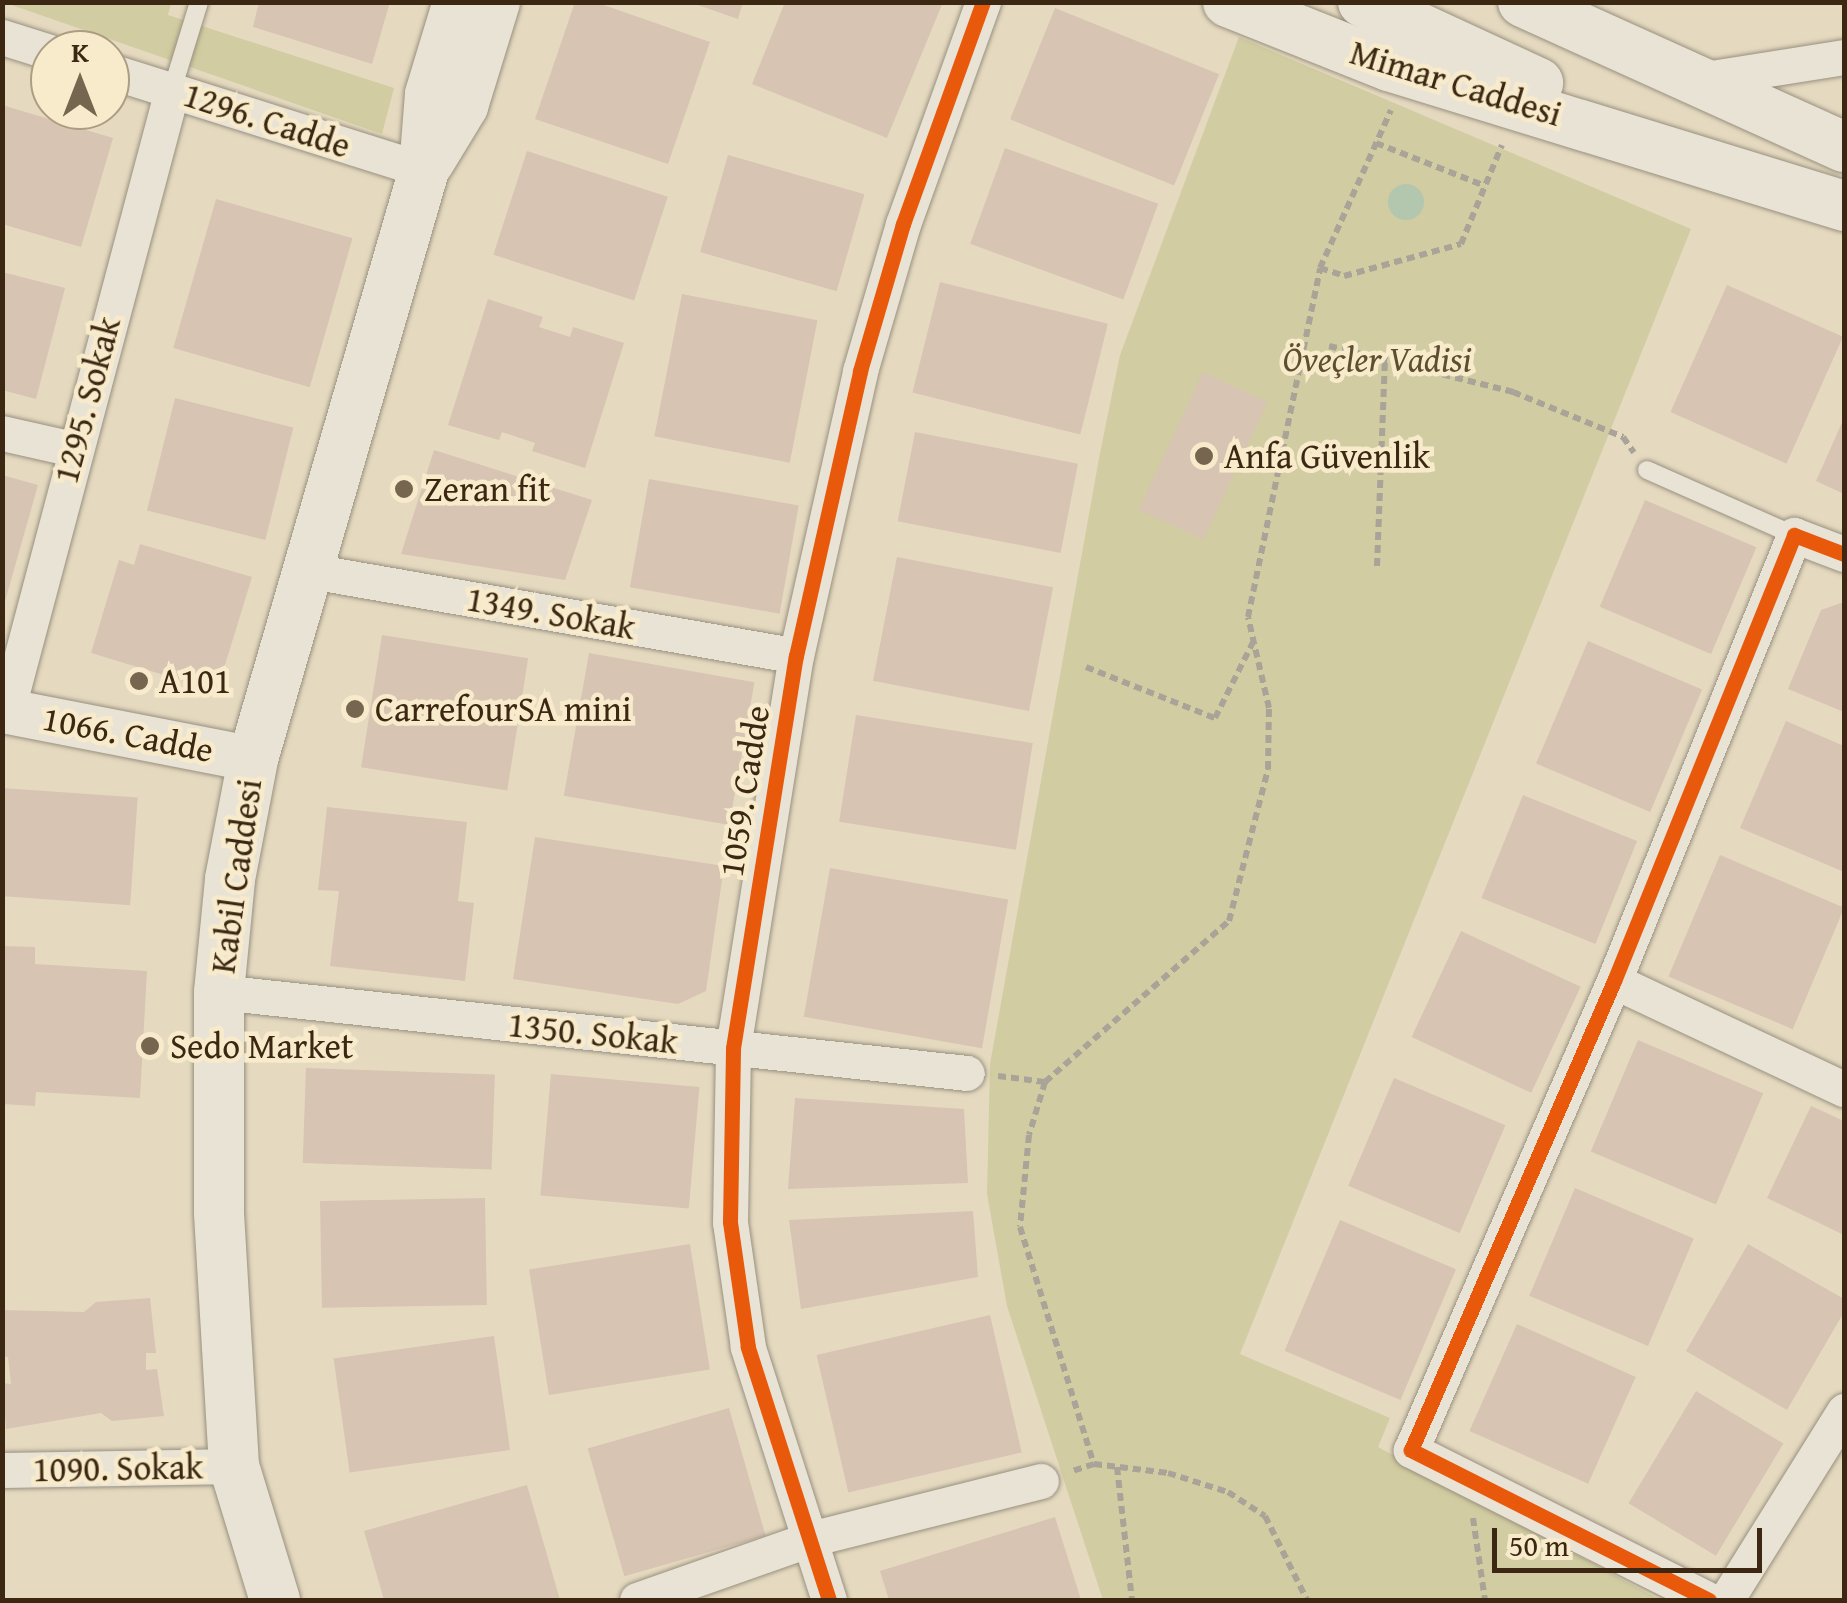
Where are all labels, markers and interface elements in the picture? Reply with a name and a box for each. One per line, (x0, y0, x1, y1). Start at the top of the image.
north arrow (30, 30, 130, 130)
text: K (71, 31, 89, 72)
street label: Mimar Caddesi (1345, 31, 1567, 135)
street label: 1296. Cadde (178, 73, 356, 167)
street label: 1295. Sokak (45, 312, 129, 488)
park label: Öveçler Vadisi (1283, 338, 1471, 380)
place label: Anfa Güvenlik (1224, 435, 1430, 477)
marker: Anfa Güvenlik (1193, 445, 1215, 467)
place label: Zeran fit (424, 468, 550, 510)
marker: Zeran fit (393, 478, 415, 500)
street label: 1349. Sokak (463, 578, 639, 648)
place label: A101 (159, 660, 231, 702)
marker: A101 (128, 670, 150, 692)
place label: CarrefourSA mini (375, 688, 632, 730)
street label: 1066. Cadde (39, 697, 217, 771)
marker: CarrefourSA mini (344, 698, 366, 720)
street label: 1059. Cadde (710, 702, 778, 880)
street label: Kabil Caddesi (202, 776, 270, 976)
street label: 1350. Sokak (506, 1003, 680, 1063)
place label: Sedo Market (170, 1025, 353, 1067)
marker: Sedo Market (139, 1035, 161, 1057)
street label: 1090. Sokak (32, 1446, 204, 1490)
scale bar (1497, 1508, 1767, 1570)
text: 50 m (1509, 1523, 1569, 1567)

